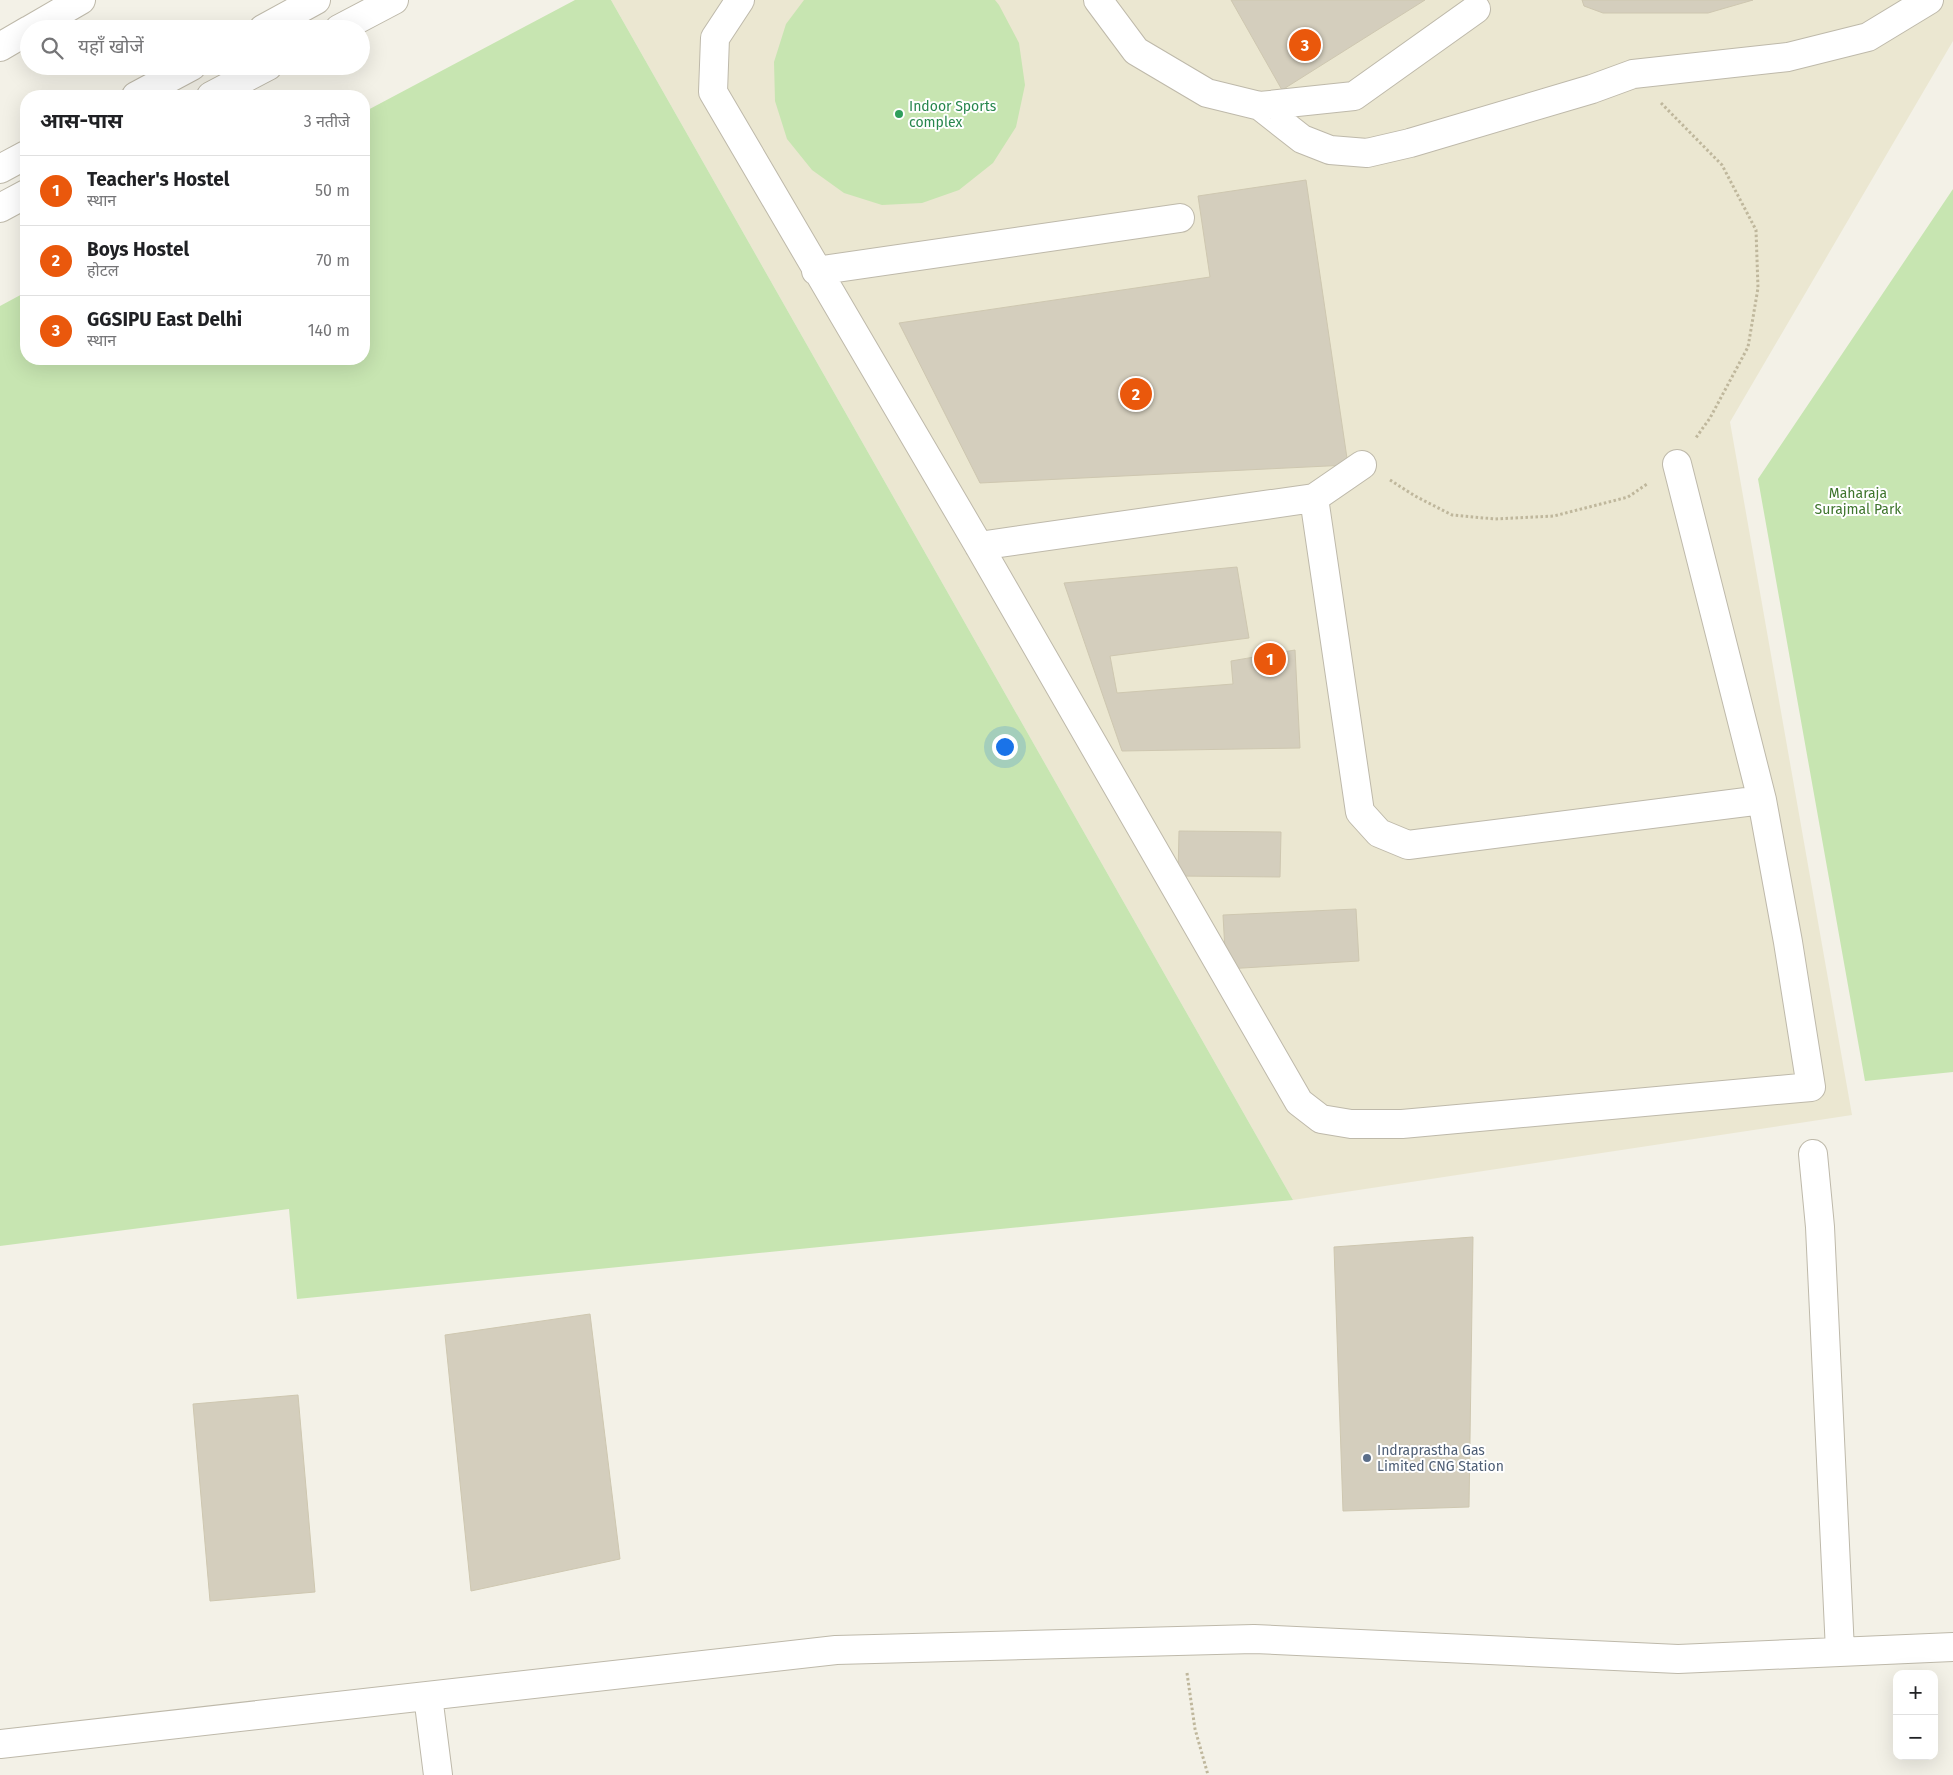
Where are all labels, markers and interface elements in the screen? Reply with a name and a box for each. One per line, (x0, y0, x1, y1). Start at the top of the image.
search box (20, 20, 370, 75)
pin: 3 (1289, 26, 1321, 64)
icon: search (38, 34, 66, 62)
text: यहाँ खोजें (78, 35, 144, 58)
place label: Indoor Sports complex (909, 98, 997, 131)
text: आस-पास (40, 108, 123, 134)
marker: Indoor Sports complex (893, 108, 905, 120)
text: 3 नतीजे (304, 112, 350, 131)
text: Teacher's Hostel (87, 168, 229, 191)
text: 1 (52, 181, 60, 200)
text: 50 m (315, 181, 350, 200)
text: स्थान (87, 191, 116, 210)
text: Boys Hostel (87, 238, 189, 261)
text: 2 (52, 251, 60, 270)
text: 70 m (316, 251, 350, 270)
text: होटल (87, 261, 119, 280)
text: GGSIPU East Delhi (87, 308, 242, 331)
text: 3 (52, 321, 60, 340)
text: 140 m (308, 321, 350, 340)
text: स्थान (87, 331, 116, 350)
pin: 2 (1120, 375, 1152, 413)
park label: Maharaja Surajmal Park (1815, 485, 1902, 518)
pin: 1 (1254, 640, 1286, 678)
your location (992, 734, 1018, 760)
place label: Indraprastha Gas Limited CNG Station (1377, 1442, 1504, 1475)
marker: Indraprastha Gas Limited CNG Station (1361, 1452, 1373, 1464)
map controls (1893, 1670, 1938, 1760)
button: + (1893, 1670, 1938, 1715)
button: − (1893, 1715, 1938, 1760)

